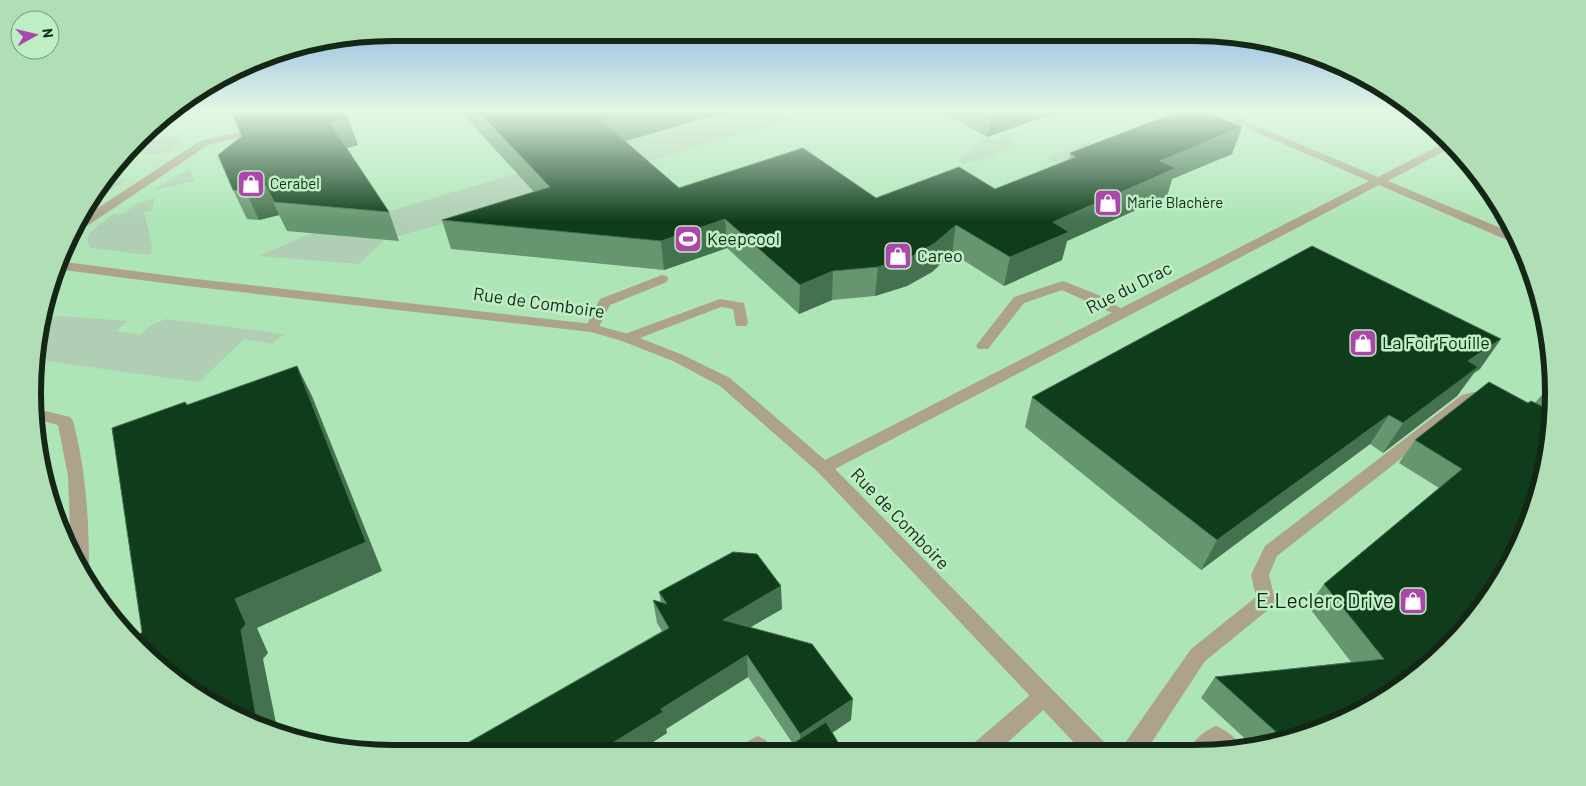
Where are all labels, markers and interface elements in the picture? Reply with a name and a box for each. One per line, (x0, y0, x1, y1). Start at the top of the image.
north arrow (10, 10, 60, 60)
text: N (39, 27, 57, 39)
shop icon: Cerabel (236, 169, 266, 199)
place label: Cerabel (270, 174, 320, 192)
shop icon: Marie Blachère (1093, 188, 1123, 218)
place label: Marie Blachère (1127, 193, 1223, 211)
sports icon: Keepcool (673, 224, 703, 254)
place label: Keepcool (707, 227, 780, 249)
shop icon: Careo (883, 241, 913, 271)
place label: Careo (917, 244, 963, 266)
street label: Rue du Drac (1082, 256, 1175, 318)
street label: Rue de Comboire (472, 282, 606, 322)
shop icon: La Foir'Fouille (1348, 328, 1378, 358)
place label: La Foir'Fouille (1382, 331, 1490, 353)
street label: Rue de Comboire (847, 463, 955, 574)
shop icon: E.Leclerc Drive (1398, 586, 1428, 616)
place label: E.Leclerc Drive (1256, 587, 1394, 612)

